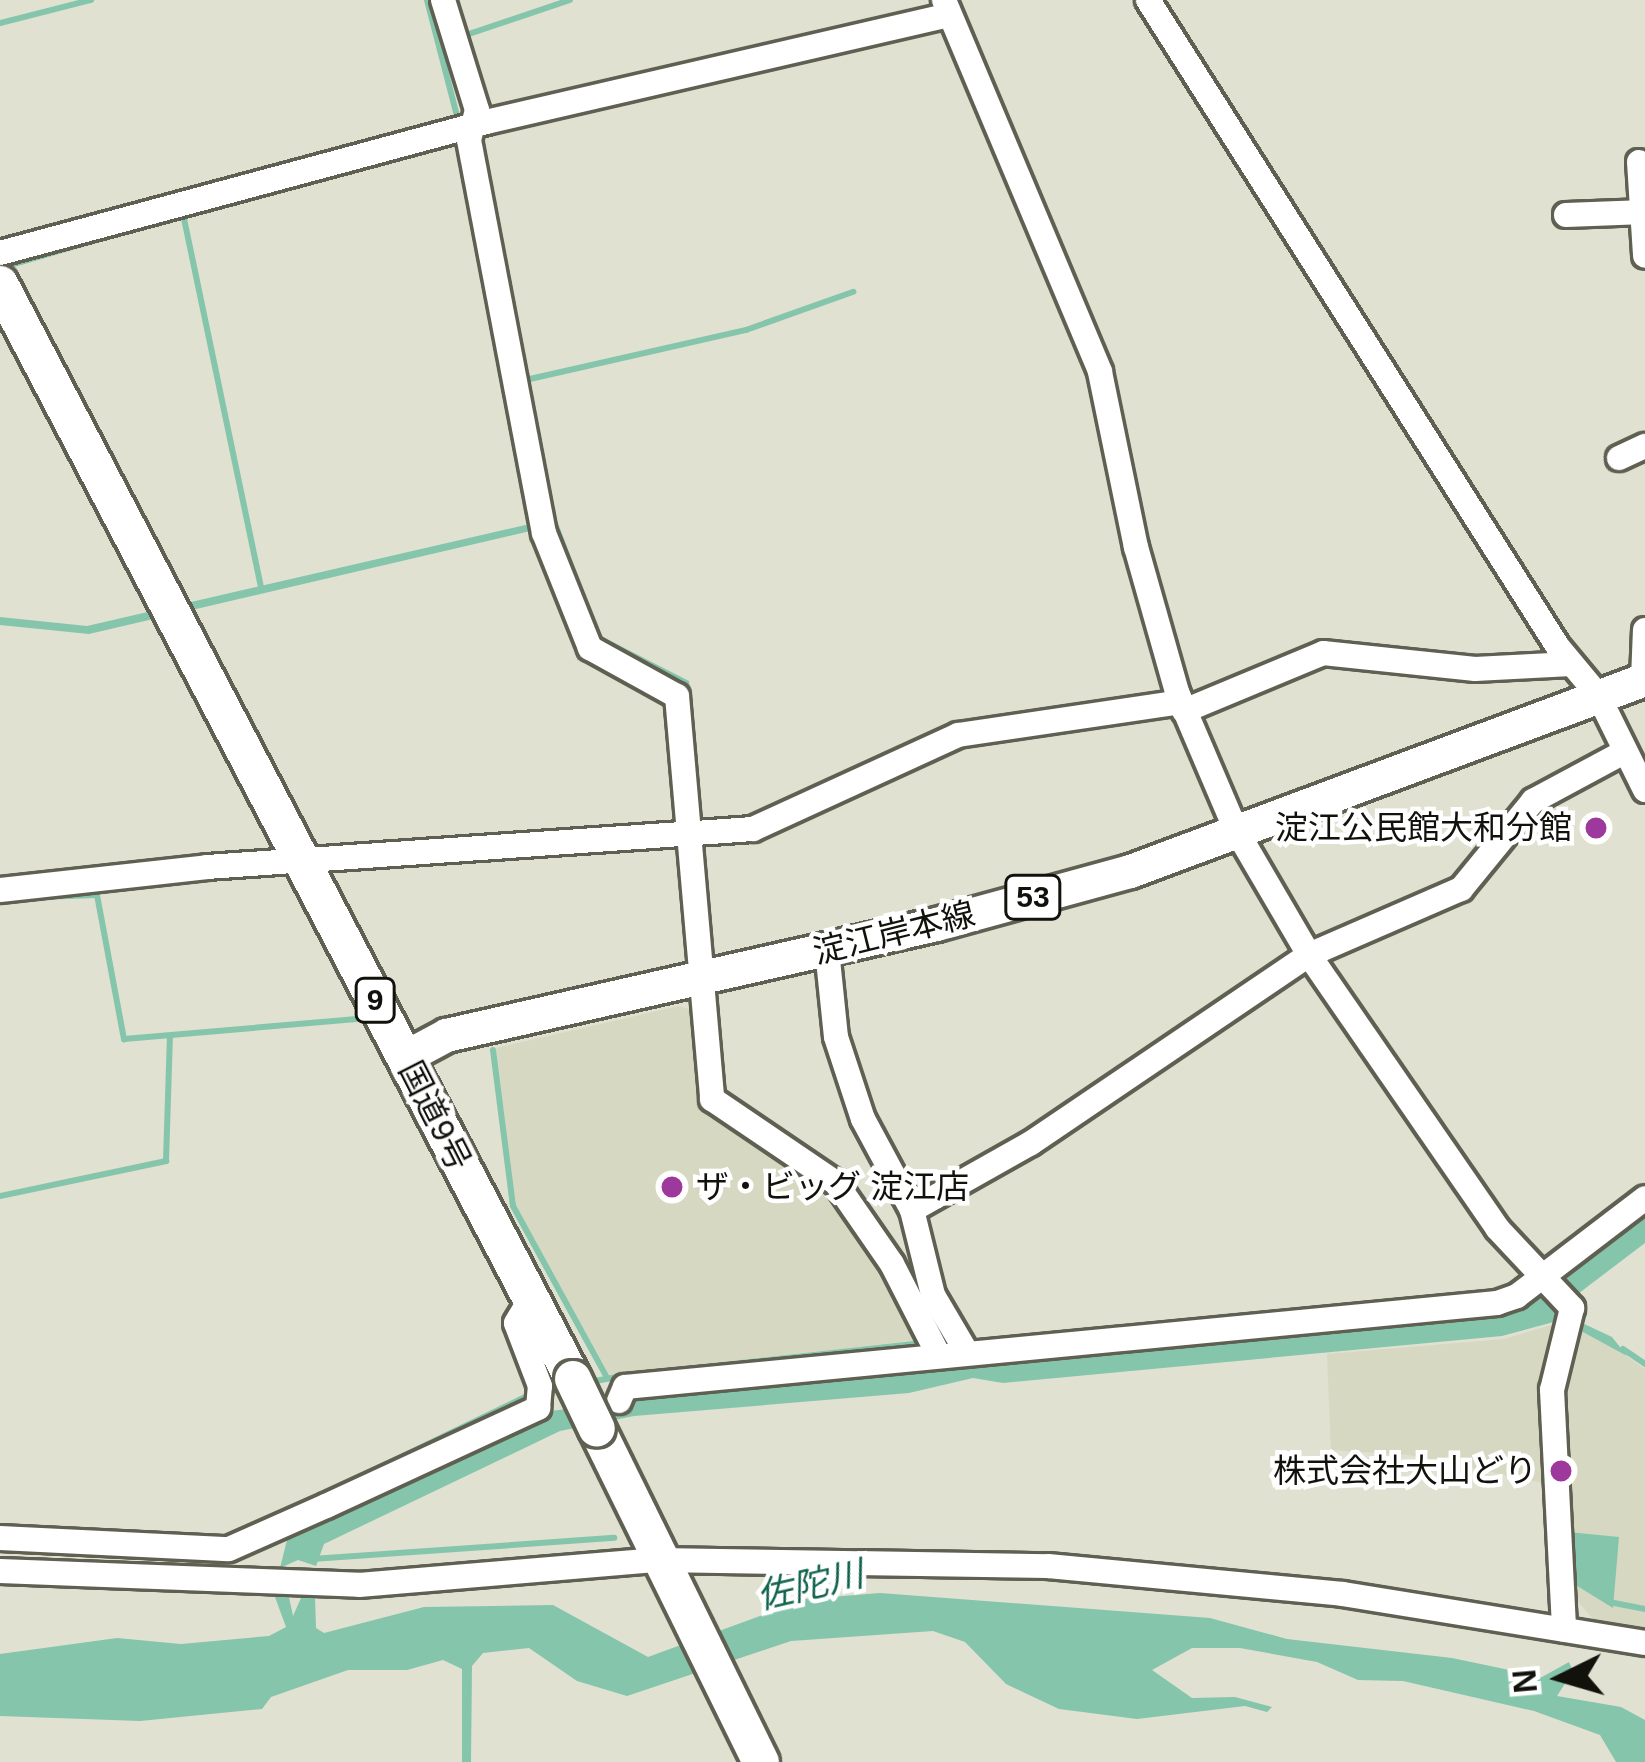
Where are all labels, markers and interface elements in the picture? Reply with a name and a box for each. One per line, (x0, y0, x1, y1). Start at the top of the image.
place label: 淀江公民館大和分館 (1275, 808, 1572, 848)
marker: 淀江公民館大和分館 (1583, 815, 1609, 841)
road number: 53 (1003, 873, 1063, 921)
street label: 淀江岸本線 (809, 894, 979, 972)
road number: 9 (354, 976, 396, 1024)
street label: 国道9号 (391, 1055, 479, 1177)
place label: ザ・ビッグ 淀江店 (696, 1167, 969, 1207)
marker: ザ・ビッグ 淀江店 (659, 1174, 685, 1200)
place label: 株式会社大山どり (1273, 1451, 1537, 1491)
marker: 株式会社大山どり (1548, 1458, 1574, 1484)
water label: 佐陀川 (753, 1552, 867, 1618)
north arrow (1501, 1618, 1621, 1738)
text: N (1505, 1668, 1544, 1695)

